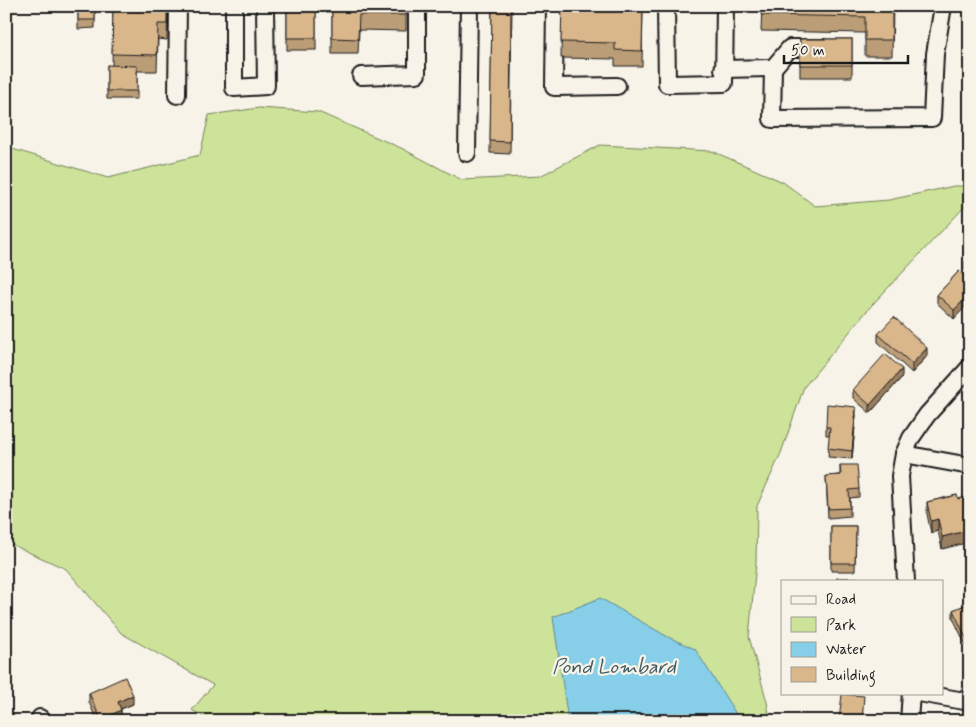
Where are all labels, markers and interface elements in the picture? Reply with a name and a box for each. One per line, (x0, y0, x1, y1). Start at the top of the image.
scale bar (784, 32, 907, 64)
text: 50 m (791, 41, 825, 61)
legend (781, 580, 944, 694)
text: Road (826, 590, 856, 610)
text: Park (826, 616, 856, 636)
text: Water (826, 640, 866, 660)
water label: Pond Lombard (552, 654, 678, 681)
text: Building (826, 666, 876, 687)

